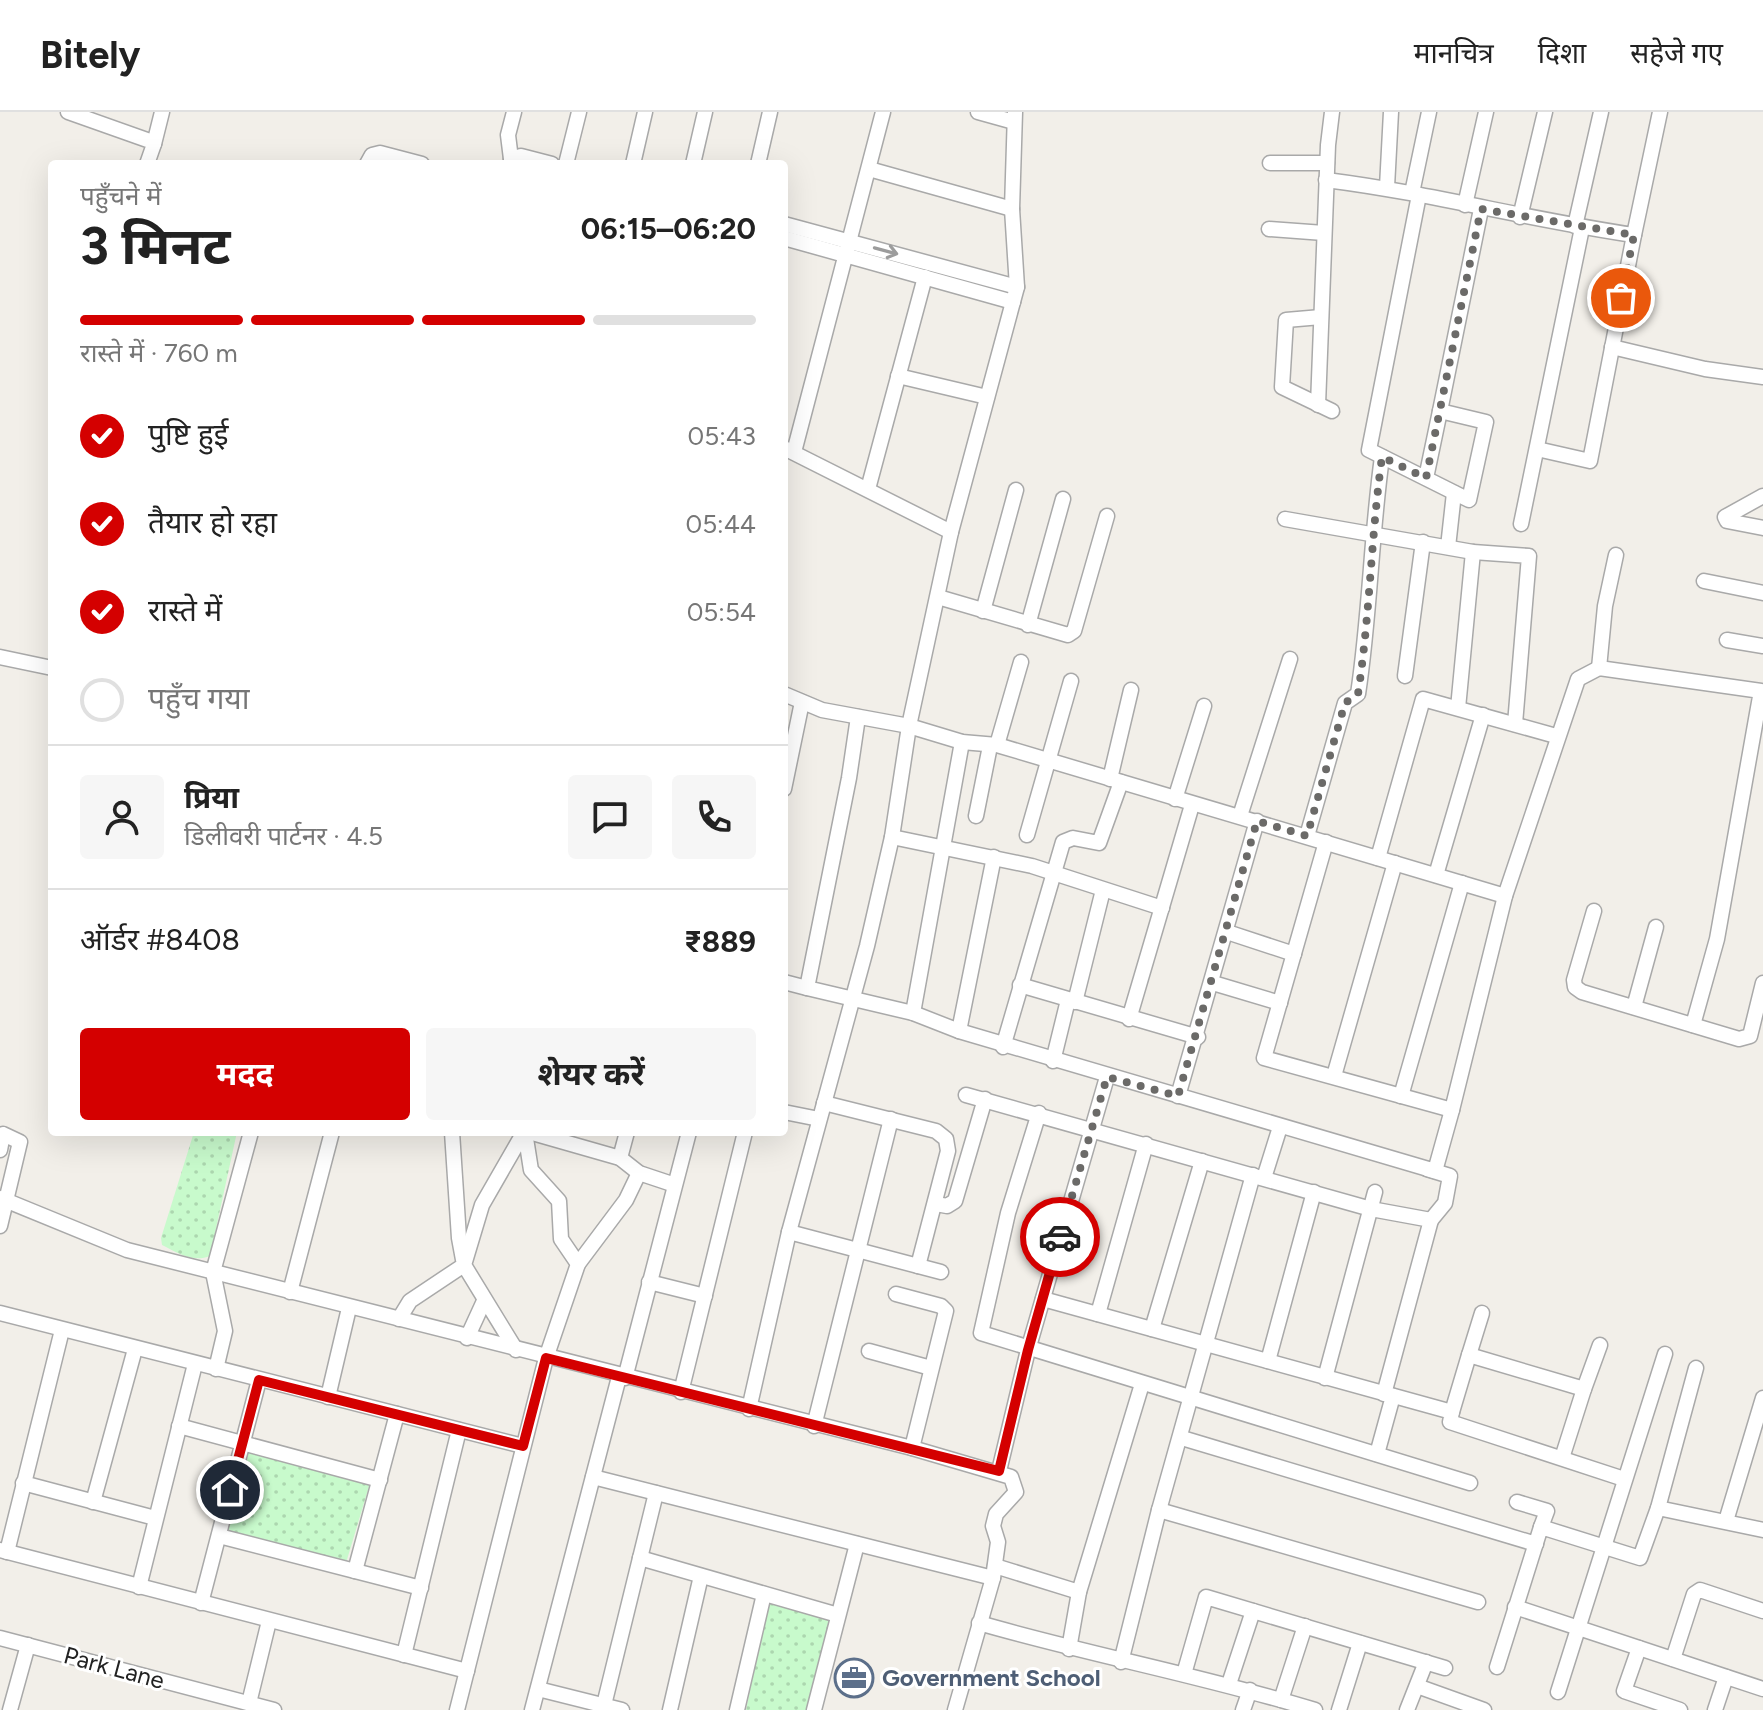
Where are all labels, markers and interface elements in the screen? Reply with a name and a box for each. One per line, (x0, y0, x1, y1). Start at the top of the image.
text: Bitely (40, 32, 140, 78)
text: मानचित्र (1414, 36, 1494, 70)
text: दिशा (1538, 36, 1586, 70)
text: सहेजे गए (1630, 36, 1723, 70)
text: पहुँचने में (80, 180, 161, 212)
text: 06:15–06:20 (581, 210, 756, 247)
text: 3 मिनट (80, 215, 230, 277)
one-way arrow (873, 245, 899, 260)
pin (1587, 264, 1655, 332)
icon: bag (1599, 276, 1643, 320)
text: रास्ते में · 760 m (80, 337, 238, 369)
icon: check (80, 414, 124, 458)
text: पुष्टि हुई (148, 416, 228, 453)
text: 05:43 (688, 420, 756, 452)
icon: check (80, 502, 124, 546)
text: तैयार हो रहा (148, 504, 277, 541)
text: 05:44 (686, 508, 756, 540)
icon: check (80, 590, 124, 634)
text: रास्ते में (148, 592, 222, 629)
text: 05:54 (687, 596, 756, 628)
text: पहुँच गया (148, 680, 250, 717)
button: person (80, 775, 164, 859)
button: chat (568, 775, 652, 859)
button: phone (672, 775, 756, 859)
text: प्रिया (184, 779, 239, 816)
text: डिलीवरी पार्टनर · 4.5 (184, 820, 383, 852)
text: ऑर्डर #8408 (80, 921, 240, 958)
text: ₹889 (684, 923, 756, 960)
button: मदद (80, 1028, 410, 1120)
button: शेयर करें (426, 1028, 756, 1120)
courier (1020, 1197, 1100, 1277)
icon: car (1038, 1215, 1082, 1259)
pin (196, 1456, 264, 1524)
icon: home (208, 1468, 252, 1512)
street label: Park Lane (61, 1640, 168, 1695)
office icon: Government School (833, 1657, 875, 1699)
place label: Government School (882, 1663, 1101, 1692)

